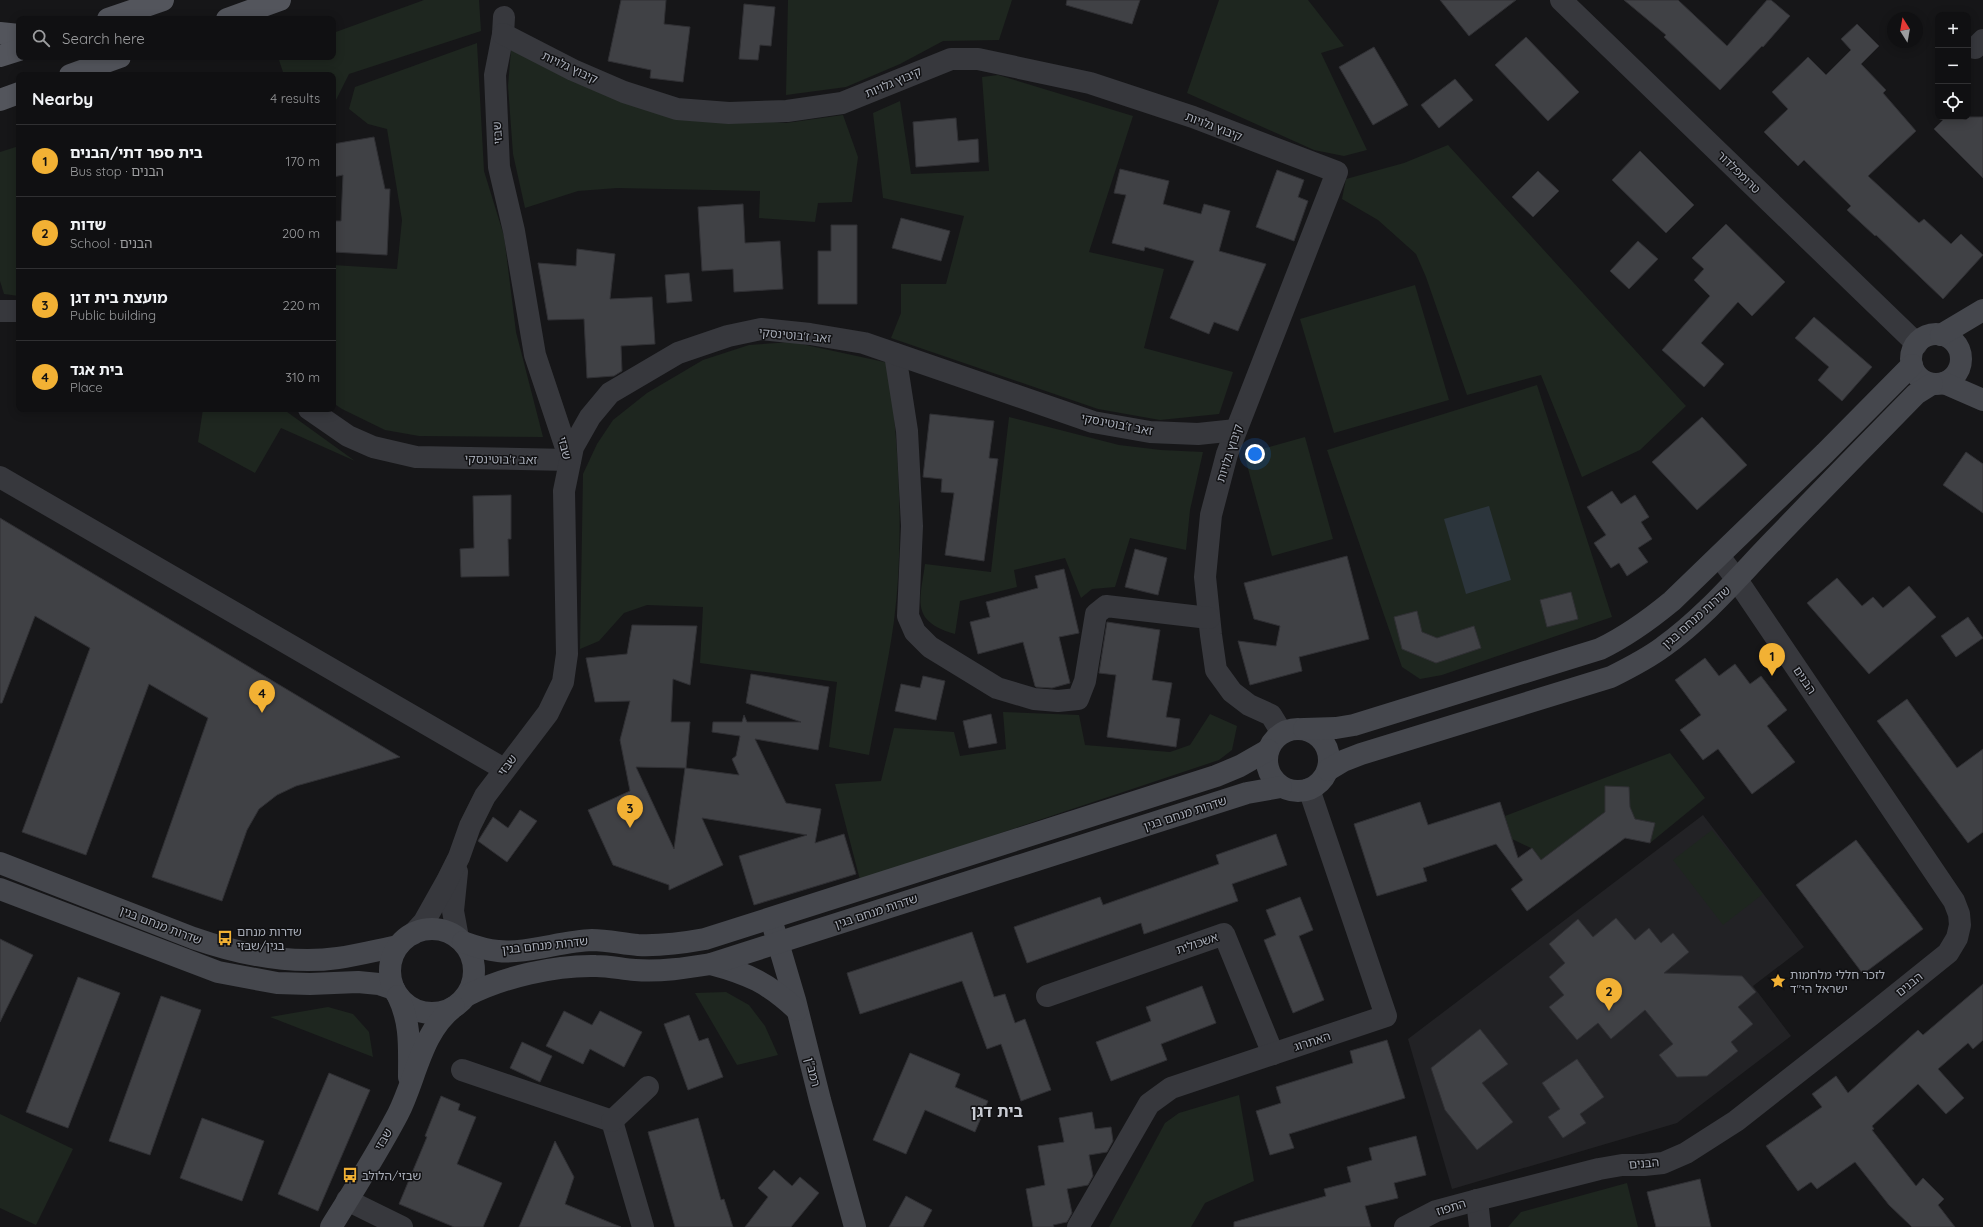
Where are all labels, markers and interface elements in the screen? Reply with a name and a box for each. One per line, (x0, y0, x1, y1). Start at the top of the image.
north arrow (1887, 12, 1923, 48)
map controls (1935, 12, 1971, 120)
button: + (1935, 12, 1971, 48)
search box (16, 16, 336, 60)
icon: search (30, 27, 52, 49)
text: Search here (62, 29, 145, 48)
street label: קיבוץ גלויות (540, 48, 601, 87)
button: − (1935, 48, 1971, 84)
street label: קיבוץ גלויות (862, 63, 924, 101)
button: locate (1935, 84, 1971, 120)
text: Nearby (32, 88, 93, 109)
text: 4 results (270, 90, 320, 106)
street label: קיבוץ גלויות (1183, 108, 1245, 144)
street label: שבזי (489, 121, 505, 145)
text: בית ספר דתי/הבנים (70, 143, 203, 162)
street label: טרומפלדור (1714, 148, 1764, 196)
text: 1 (42, 153, 48, 169)
text: 170 m (285, 153, 320, 169)
text: Bus stop · הבנים (70, 163, 164, 179)
text: שדות (70, 215, 106, 234)
text: 2 (41, 225, 49, 241)
text: 200 m (282, 225, 320, 241)
text: School · הבנים (70, 235, 152, 251)
text: מועצת בית דגן (70, 288, 168, 307)
text: 3 (42, 297, 48, 313)
text: 220 m (282, 297, 320, 313)
text: Public building (70, 307, 156, 323)
street label: זאב ז'בוטינסקי (758, 324, 832, 346)
text: בית אגד (70, 360, 124, 379)
text: 4 (41, 369, 49, 385)
text: 310 m (285, 369, 320, 385)
text: Place (70, 379, 103, 395)
street label: זאב ז'בוטינסקי (1080, 410, 1154, 438)
street label: קיבוץ גלויות (1213, 422, 1246, 484)
street label: שבזי (555, 435, 575, 461)
your location (1245, 444, 1265, 464)
street label: זאב ז'בוטינסקי (465, 451, 538, 467)
street label: שדרות מנחם בגין (1659, 582, 1733, 652)
pin: 1 (1759, 643, 1785, 676)
street label: הבנים (1790, 663, 1820, 697)
pin: 4 (249, 680, 275, 713)
street label: שבזי (494, 751, 520, 779)
street label: שדרות מנחם בגין (1142, 792, 1228, 834)
pin: 3 (617, 795, 643, 828)
street label: שדרות מנחם בגין (833, 890, 919, 932)
street label: שדרות מנחם בגין (118, 902, 204, 948)
place label: שדרות מנחם בגין/שבזי (237, 924, 302, 953)
bus stop icon: שדרות מנחם בגין/שבזי (216, 929, 234, 947)
street label: אשכולית (1174, 929, 1220, 957)
street label: שדרות מנחם בגין (501, 933, 589, 957)
place label: לזכר חללי מלחמות ישראל הי"ד (1790, 967, 1885, 996)
street label: הבנים (1893, 969, 1925, 999)
place icon: לזכר חללי מלחמות ישראל הי"ד (1769, 972, 1787, 990)
pin: 2 (1596, 978, 1622, 1011)
street label: האתרוג (1292, 1028, 1332, 1054)
street label: רמב"ן (802, 1056, 824, 1088)
district label: בית דגן (971, 1101, 1023, 1121)
street label: שבזי (371, 1125, 395, 1153)
street label: הבנים (1628, 1154, 1660, 1172)
bus stop icon: שבזי/הלולב (341, 1166, 359, 1184)
place label: שבזי/הלולב (362, 1168, 421, 1183)
street label: התפוז (1434, 1195, 1468, 1219)

